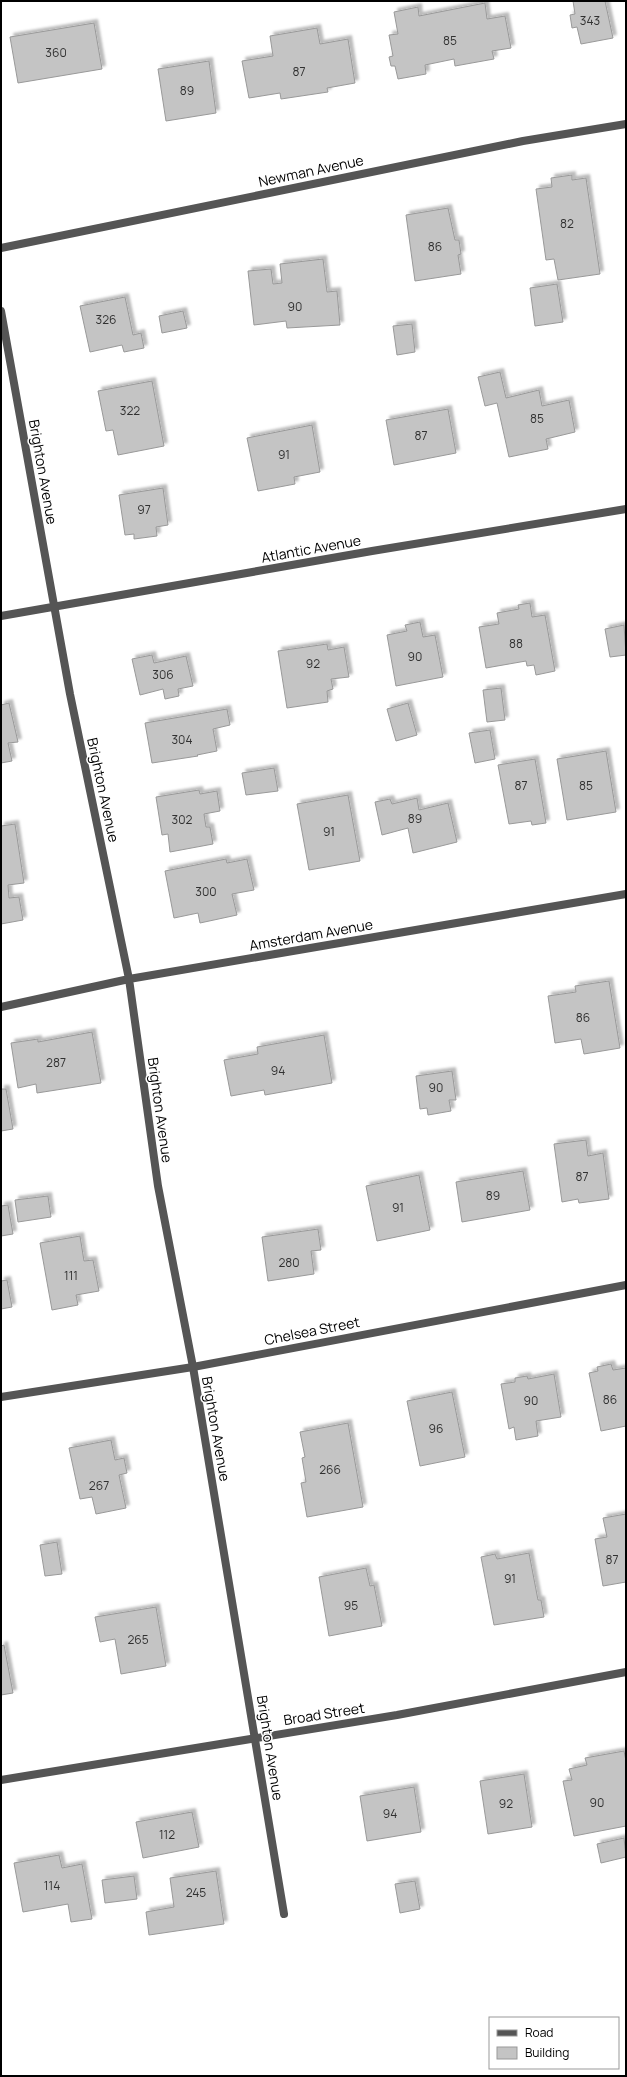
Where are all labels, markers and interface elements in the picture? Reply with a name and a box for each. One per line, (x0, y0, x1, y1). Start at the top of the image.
house number: 343 (580, 12, 600, 29)
house number: 85 (443, 32, 457, 49)
house number: 360 (45, 44, 67, 61)
house number: 87 (293, 63, 306, 80)
house number: 89 (180, 82, 194, 99)
street label: Newman Avenue (257, 150, 365, 191)
house number: 82 (560, 215, 574, 232)
house number: 86 (428, 238, 442, 255)
house number: 90 (288, 298, 302, 315)
house number: 326 (96, 311, 116, 328)
house number: 322 (120, 402, 140, 419)
house number: 85 (530, 410, 544, 427)
street label: Brighton Avenue (25, 418, 62, 526)
house number: 87 (415, 427, 428, 444)
house number: 91 (278, 446, 290, 463)
house number: 97 (137, 501, 151, 518)
street label: Atlantic Avenue (260, 530, 362, 567)
house number: 88 (509, 635, 523, 652)
house number: 90 (408, 648, 422, 665)
house number: 92 (306, 655, 320, 672)
house number: 306 (152, 666, 174, 683)
house number: 304 (171, 731, 193, 748)
street label: Brighton Avenue (83, 736, 124, 844)
house number: 87 (515, 777, 528, 794)
house number: 85 (579, 777, 593, 794)
house number: 89 (408, 810, 422, 827)
house number: 302 (172, 811, 193, 828)
house number: 91 (323, 823, 335, 840)
house number: 300 (195, 883, 217, 900)
street label: Amsterdam Avenue (248, 914, 374, 955)
house number: 86 (576, 1009, 590, 1026)
house number: 287 (46, 1054, 66, 1071)
street label: Brighton Avenue (144, 1056, 177, 1164)
house number: 94 (271, 1062, 285, 1079)
house number: 90 (429, 1079, 443, 1096)
house number: 87 (576, 1168, 589, 1185)
house number: 89 (486, 1187, 500, 1204)
house number: 91 (392, 1199, 404, 1216)
house number: 280 (278, 1254, 300, 1271)
house number: 111 (64, 1267, 78, 1284)
street label: Chelsea Street (263, 1312, 362, 1349)
street label: Brighton Avenue (198, 1375, 235, 1483)
house number: 86 (603, 1391, 617, 1408)
house number: 90 (524, 1392, 538, 1409)
house number: 96 (429, 1420, 443, 1437)
house number: 266 (319, 1461, 341, 1478)
house number: 267 (89, 1477, 109, 1494)
house number: 87 (606, 1551, 619, 1568)
house number: 91 (504, 1570, 516, 1587)
house number: 95 (344, 1597, 358, 1614)
house number: 265 (127, 1631, 149, 1648)
street label: Brighton Avenue (253, 1694, 288, 1802)
street label: Broad Street (282, 1698, 366, 1729)
house number: 90 (590, 1794, 604, 1811)
house number: 92 (499, 1795, 513, 1812)
house number: 94 (383, 1805, 397, 1822)
house number: 112 (159, 1826, 175, 1843)
house number: 114 (44, 1877, 60, 1894)
house number: 245 (186, 1884, 206, 1901)
legend (489, 2017, 619, 2069)
text: Road (525, 2024, 553, 2041)
text: Building (525, 2044, 569, 2061)

